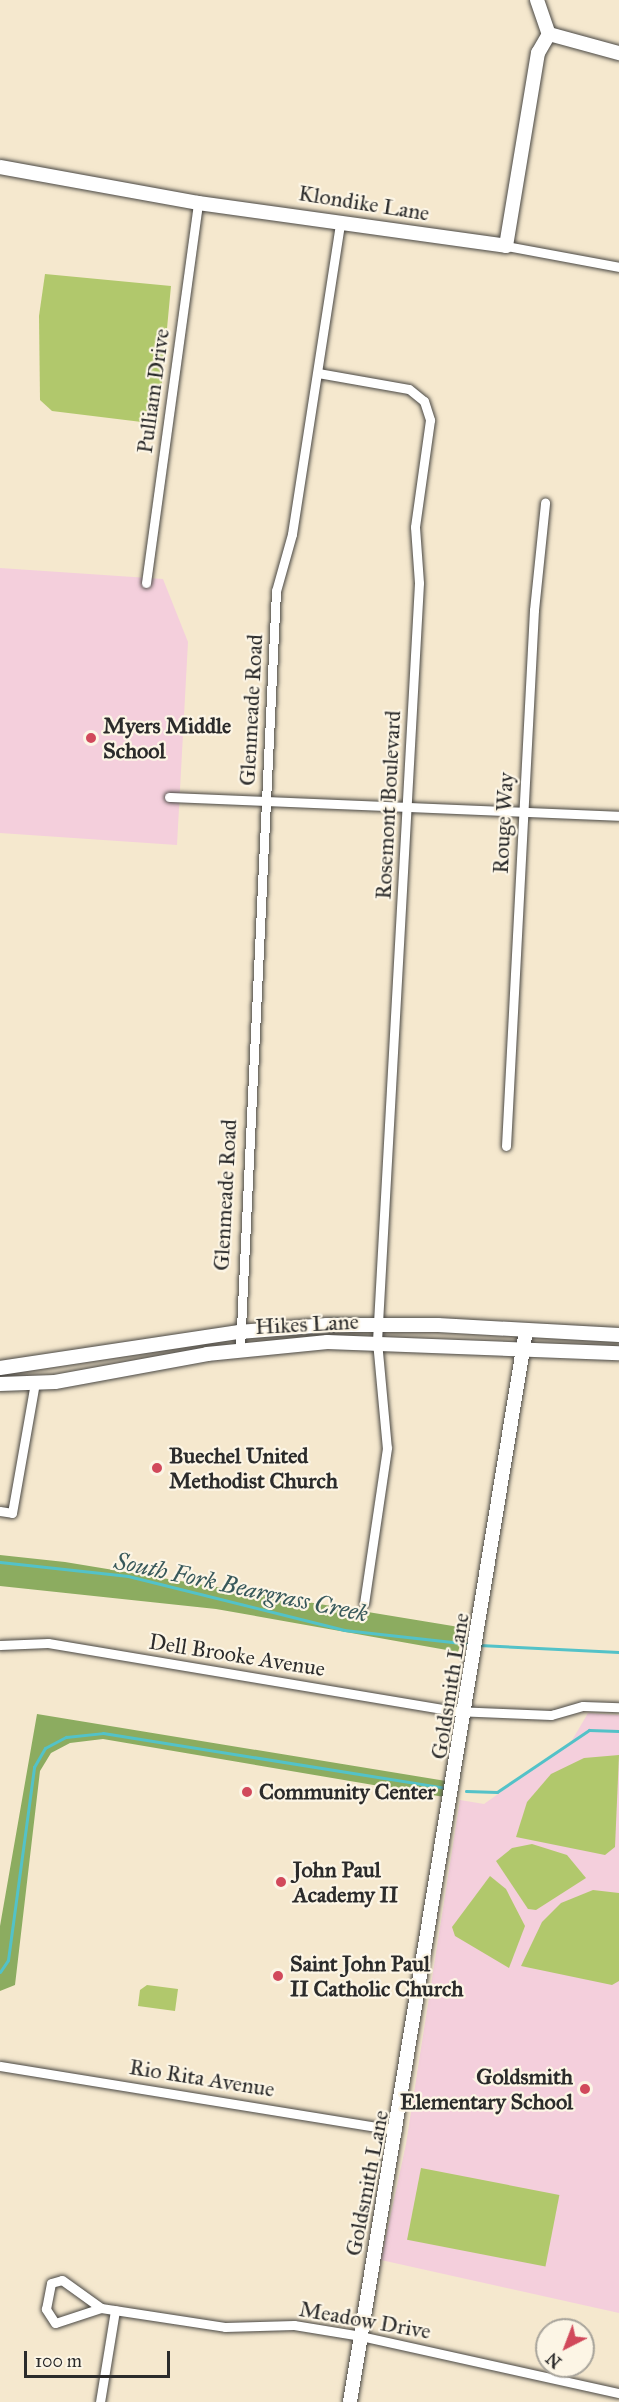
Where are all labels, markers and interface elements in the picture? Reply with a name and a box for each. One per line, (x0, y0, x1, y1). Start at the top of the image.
street label: Klondike Lane (297, 180, 431, 226)
street label: Pulliam Drive (131, 327, 175, 455)
street label: Glenmeade Road (234, 634, 268, 786)
street label: Rosemont Boulevard (370, 710, 406, 900)
place label: Myers Middle School (103, 712, 231, 764)
marker: Myers Middle School (84, 731, 98, 745)
street label: Rouge Way (487, 772, 519, 874)
street label: Glenmeade Road (208, 1119, 242, 1271)
street label: Hikes Lane (255, 1308, 359, 1340)
place label: Buechel United Methodist Church (169, 1442, 338, 1494)
marker: Buechel United Methodist Church (150, 1461, 164, 1475)
water label: South Fork Beargrass Creek (111, 1547, 371, 1629)
street label: Goldsmith Lane (425, 1611, 475, 1761)
street label: Dell Brooke Avenue (147, 1628, 327, 1682)
place label: Community Center (259, 1779, 436, 1805)
marker: Community Center (240, 1785, 254, 1799)
place label: John Paul Academy II (293, 1856, 398, 1908)
marker: John Paul Academy II (274, 1875, 288, 1889)
place label: Saint John Paul II Catholic Church (290, 1950, 463, 2002)
marker: Saint John Paul II Catholic Church (271, 1969, 285, 1983)
street label: Rio Rita Avenue (127, 2053, 277, 2103)
place label: Goldsmith Elementary School (400, 2063, 573, 2114)
marker: Goldsmith Elementary School (578, 2082, 592, 2096)
street label: Goldsmith Lane (340, 2108, 394, 2258)
street label: Meadow Drive (297, 2295, 433, 2345)
north arrow (535, 2318, 595, 2378)
scale bar (27, 2339, 172, 2377)
text: N (543, 2349, 565, 2372)
text: 100 m (35, 2350, 82, 2372)

